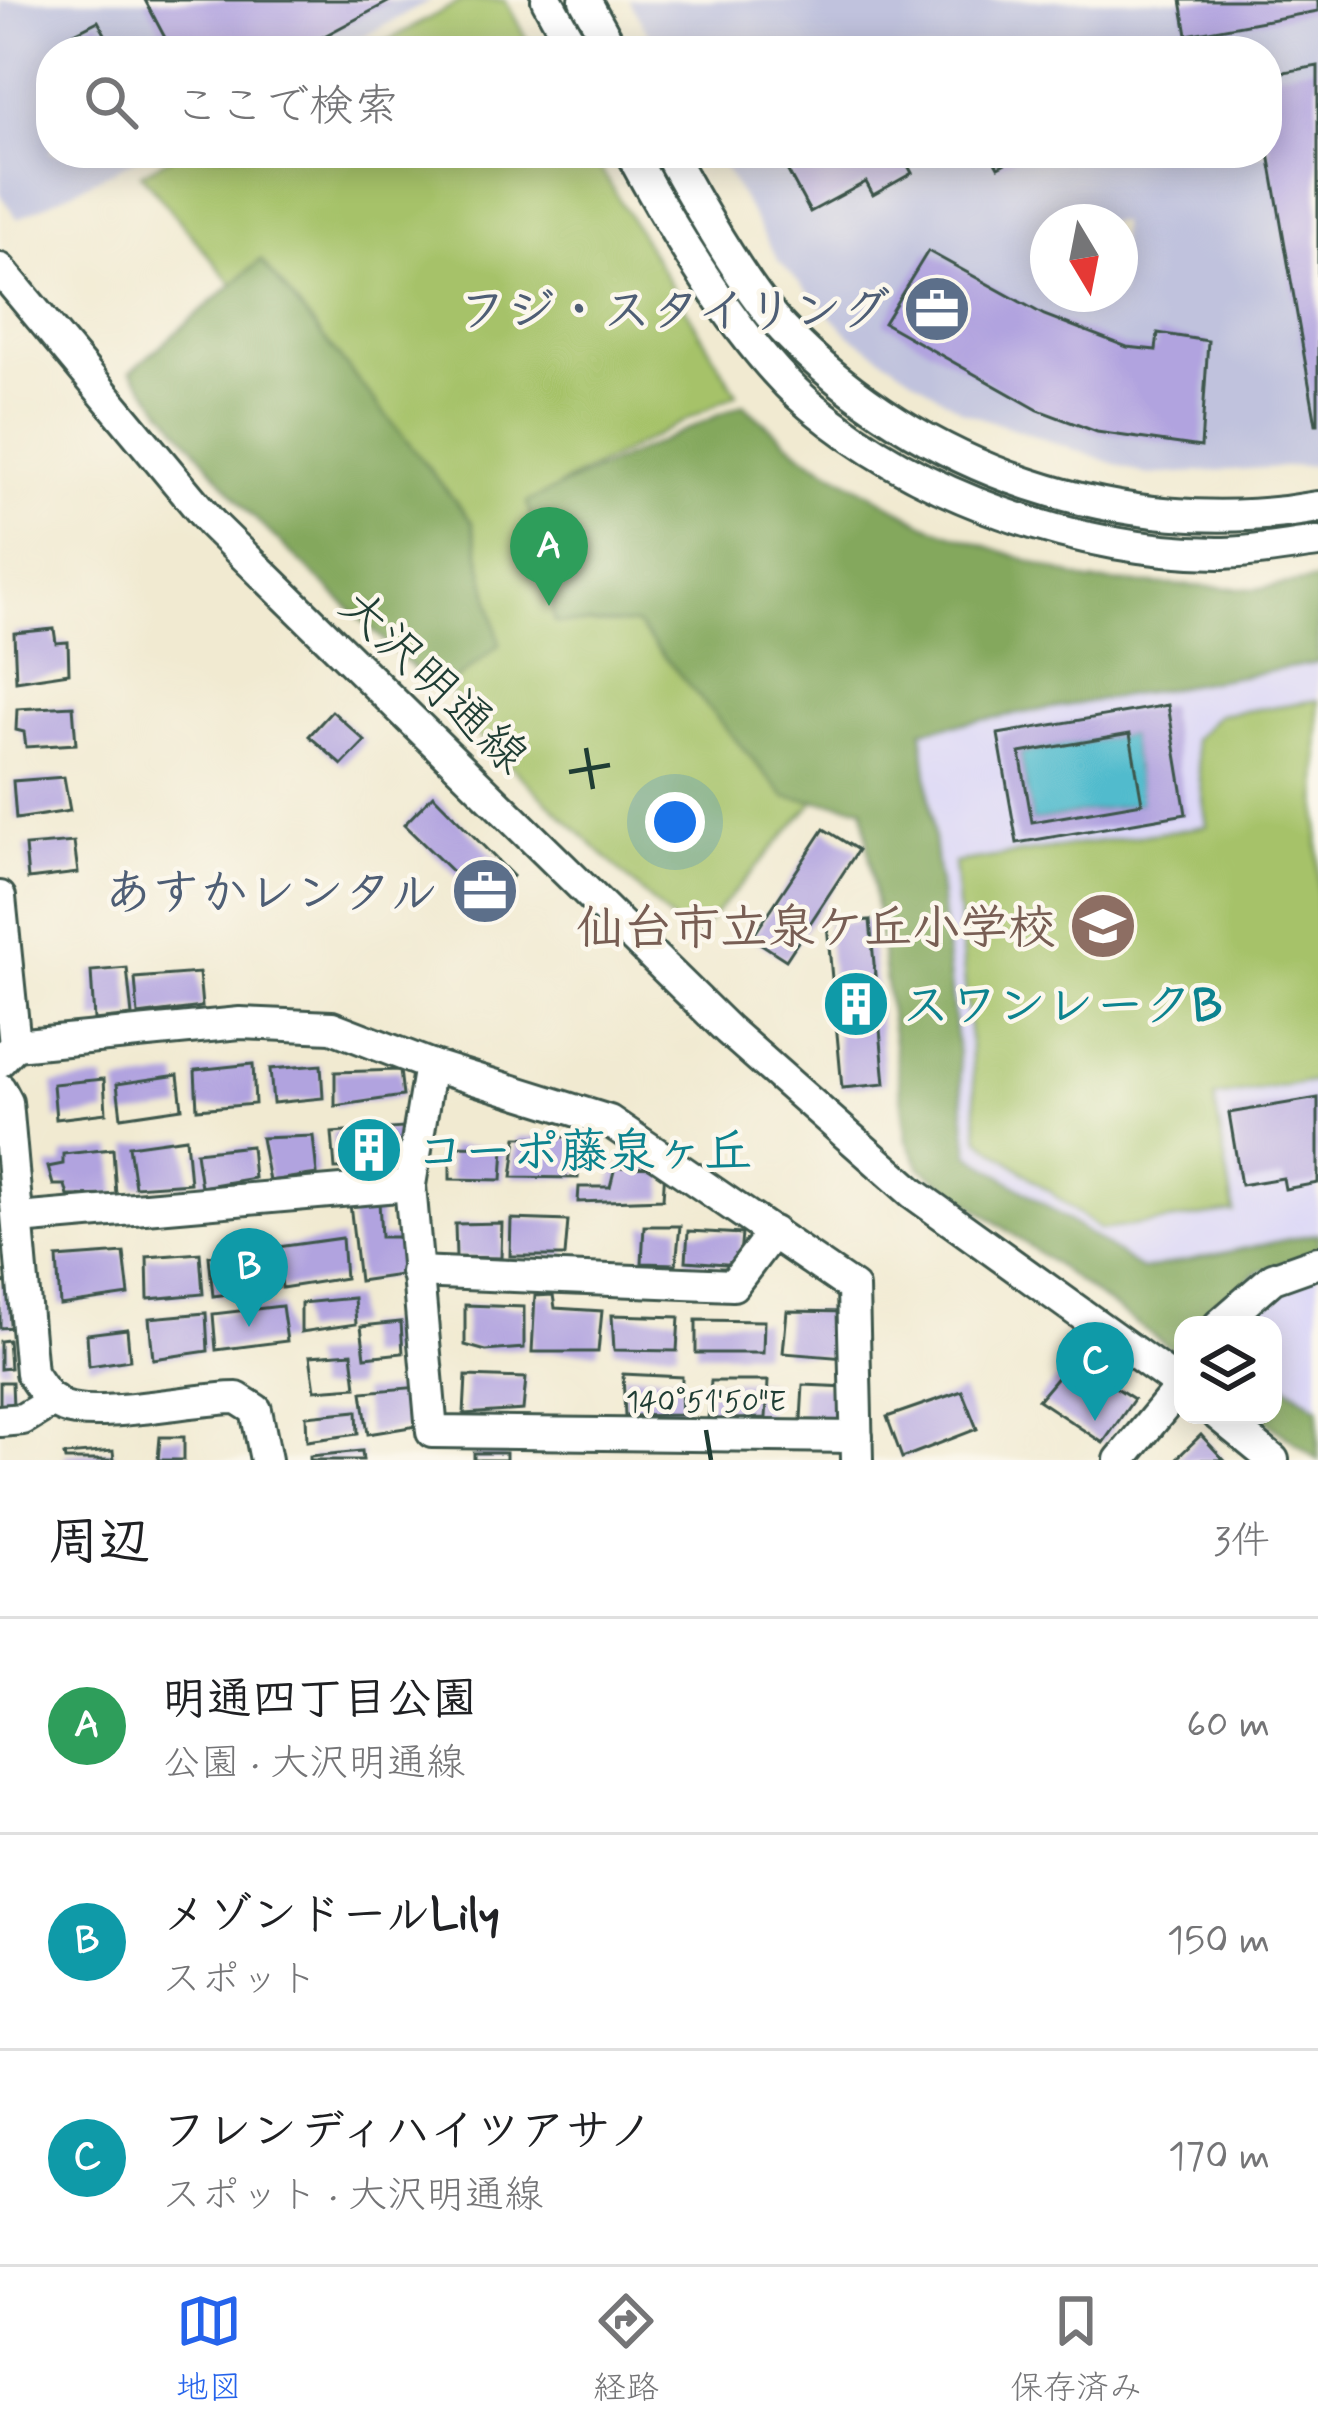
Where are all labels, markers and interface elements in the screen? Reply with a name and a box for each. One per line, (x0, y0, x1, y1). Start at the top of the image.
search box (36, 36, 1282, 168)
icon: search (78, 69, 144, 135)
text: ここで検索 (174, 78, 399, 137)
north arrow (1030, 204, 1138, 312)
office icon: フジ・スタイリング (902, 274, 972, 344)
place label: フジ・スタイリング (459, 281, 890, 344)
pin: A (510, 507, 588, 606)
street label: 大沢明通線 (324, 576, 541, 789)
your location (645, 792, 705, 852)
office icon: あすかレンタル (450, 856, 520, 926)
place label: あすかレンタル (104, 863, 438, 926)
school or university icon: 仙台市立泉ケ丘小学校 (1068, 891, 1138, 961)
place label: 仙台市立泉ケ丘小学校 (576, 898, 1056, 961)
building icon: スワンレークB (821, 969, 891, 1039)
place label: スワンレークB (902, 976, 1222, 1039)
building icon: コーポ藤泉ヶ丘 (334, 1115, 404, 1185)
place label: コーポ藤泉ヶ丘 (416, 1122, 752, 1185)
pin: B (210, 1228, 288, 1327)
map controls (1174, 1316, 1282, 1424)
button: layers (1174, 1316, 1282, 1424)
pin: C (1056, 1322, 1134, 1421)
text: 140°51'50"E (626, 1383, 786, 1422)
text: 周辺 (48, 1511, 150, 1577)
text: 3件 (1213, 1517, 1270, 1568)
text: 明通四丁目公園 (162, 1671, 477, 1730)
text: A (74, 1700, 100, 1751)
text: 60 m (1186, 1700, 1270, 1751)
text: 公園 · 大沢明通線 (162, 1739, 465, 1790)
text: メゾンドールLily (162, 1887, 500, 1946)
text: B (75, 1916, 99, 1967)
text: 150 m (1167, 1916, 1270, 1967)
text: スポット (162, 1955, 318, 2006)
text: フレンディハイツアサノ (162, 2103, 653, 2162)
text: C (73, 2132, 101, 2183)
text: 170 m (1168, 2132, 1270, 2183)
text: スポット · 大沢明通線 (162, 2171, 543, 2222)
tab: 地図 (176, 2288, 242, 2411)
tab: 経路 (593, 2288, 659, 2411)
tab: 保存済み (1010, 2288, 1142, 2411)

